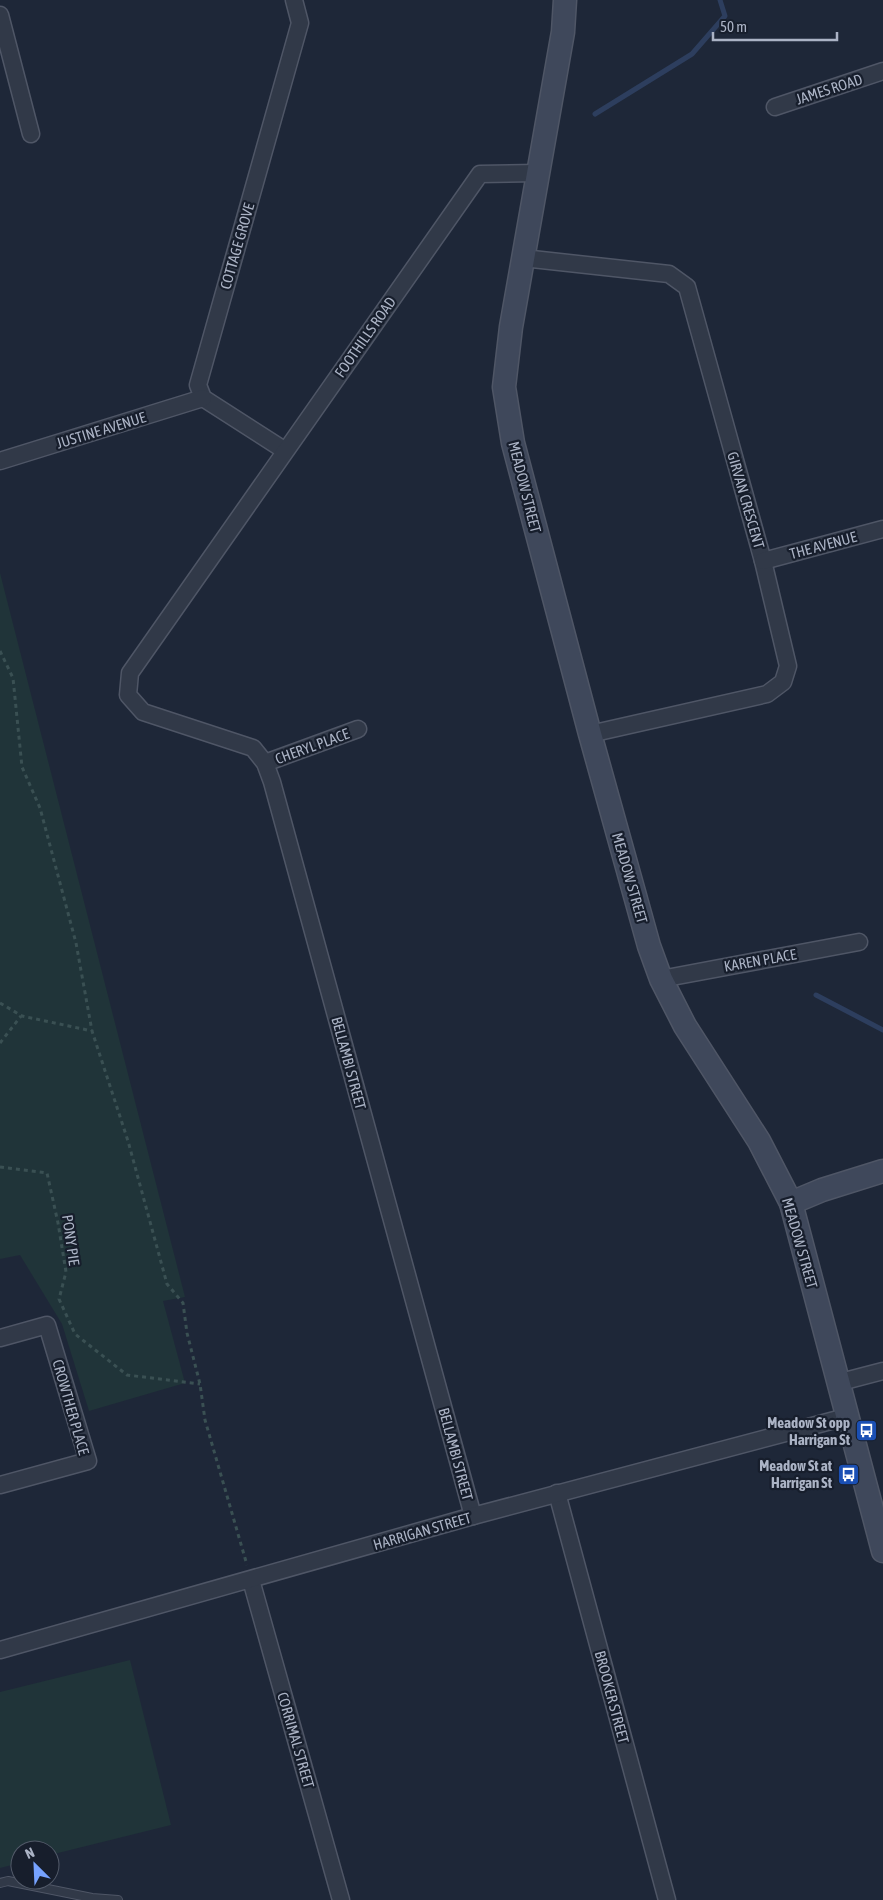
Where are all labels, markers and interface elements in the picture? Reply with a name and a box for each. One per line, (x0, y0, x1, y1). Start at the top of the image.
scale bar (713, 10, 837, 42)
text: 50 m (720, 18, 747, 35)
street label: JAMES ROAD (794, 70, 864, 108)
street label: COTTAGE GROVE (217, 200, 258, 291)
street label: FOOTHILLS ROAD (331, 294, 399, 380)
street label: JUSTINE AVENUE (54, 408, 148, 452)
street label: MEADOW STREET (505, 440, 545, 535)
street label: GIRVAN CRESCENT (724, 450, 768, 551)
street label: THE AVENUE (788, 528, 859, 562)
street label: CHERYL PLACE (273, 725, 352, 767)
street label: MEADOW STREET (609, 831, 651, 926)
street label: KAREN PLACE (723, 945, 798, 975)
street label: BELLAMBI STREET (328, 1015, 370, 1112)
street label: MEADOW STREET (779, 1196, 821, 1291)
street label: PONY PIE (59, 1213, 83, 1267)
street label: CROWTHER PLACE (49, 1357, 93, 1457)
street label: BELLAMBI STREET (435, 1406, 477, 1503)
place label: Meadow St opp Harrigan St (767, 1414, 851, 1448)
bus stop icon: Meadow St opp Harrigan St (854, 1419, 878, 1443)
place label: Meadow St at Harrigan St (759, 1457, 833, 1491)
bus stop icon: Meadow St at Harrigan St (836, 1462, 860, 1486)
street label: HARRIGAN STREET (371, 1509, 473, 1553)
street label: BROOKER STREET (591, 1649, 633, 1745)
street label: CORRIMAL STREET (274, 1690, 318, 1790)
north arrow (10, 1840, 60, 1890)
text: N (23, 1844, 37, 1862)

